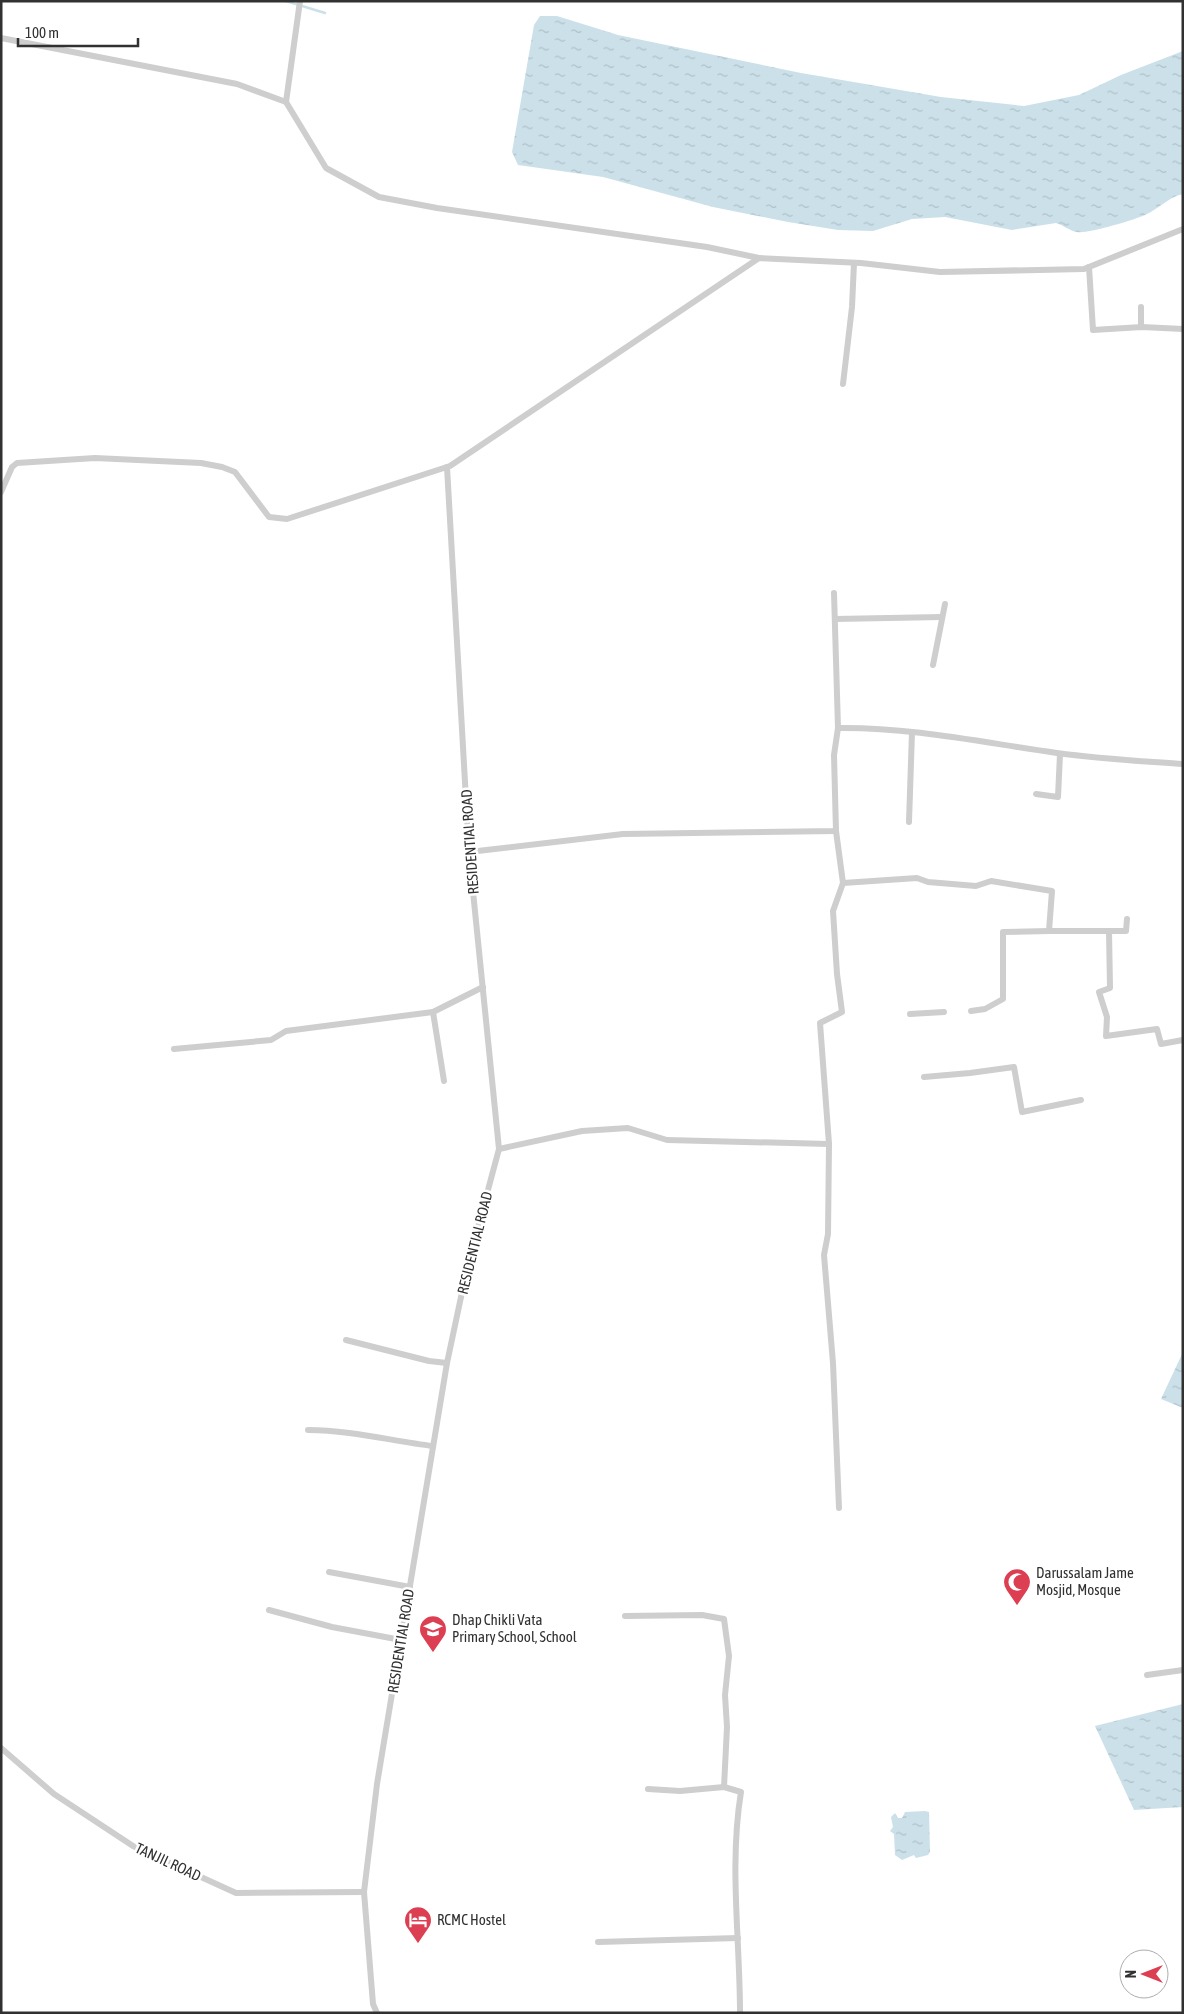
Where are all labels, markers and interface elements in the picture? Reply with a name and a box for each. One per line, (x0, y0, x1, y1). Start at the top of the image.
scale bar (18, 15, 138, 47)
text: 100 m (25, 24, 59, 41)
street label: RESIDENTIAL ROAD (457, 789, 482, 895)
street label: RESIDENTIAL ROAD (454, 1190, 495, 1296)
place label: Darussalam Jame Mosjid, Mosque (1036, 1564, 1134, 1598)
mosque icon: Darussalam Jame Mosjid, Mosque (1002, 1567, 1032, 1606)
street label: RESIDENTIAL ROAD (384, 1588, 417, 1694)
place label: Dhap Chikli Vata Primary School, School (452, 1611, 577, 1645)
school or university icon: Dhap Chikli Vata Primary School, School (418, 1614, 448, 1653)
street label: TANJIL ROAD (133, 1839, 204, 1884)
hotel icon: RCMC Hostel (403, 1905, 433, 1944)
place label: RCMC Hostel (437, 1911, 506, 1928)
north arrow (1119, 1949, 1169, 1999)
text: N (1123, 1970, 1139, 1978)

